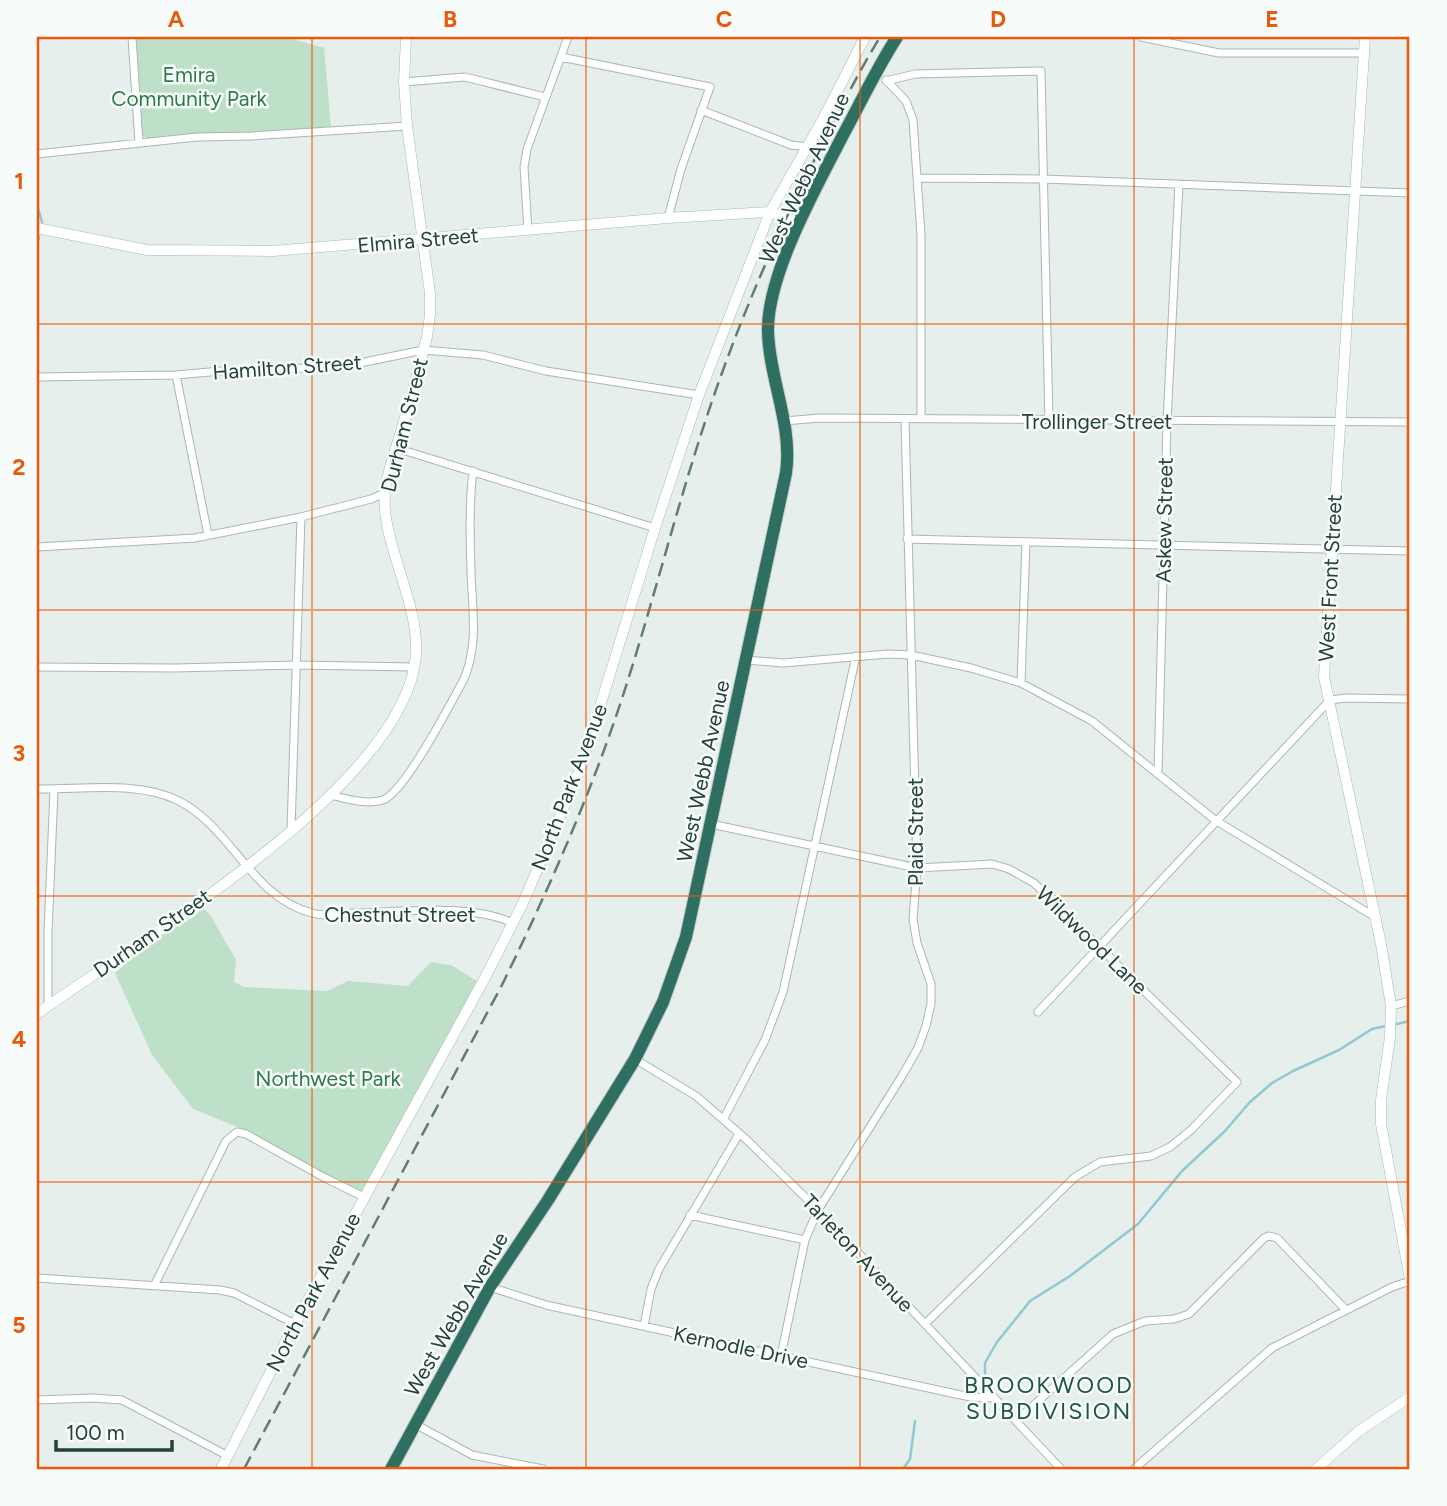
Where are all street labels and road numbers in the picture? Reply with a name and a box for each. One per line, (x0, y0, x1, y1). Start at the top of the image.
street label: West Webb Avenue (754, 89, 854, 267)
street label: Elmira Street (356, 222, 480, 258)
street label: Hamilton Street (211, 349, 363, 385)
street label: Durham Street (375, 355, 433, 495)
street label: Trollinger Street (1022, 409, 1172, 434)
street label: Askew Street (1150, 457, 1178, 583)
street label: West Front Street (1313, 494, 1347, 662)
street label: West Webb Avenue (672, 678, 734, 864)
street label: North Park Avenue (526, 700, 612, 874)
street label: Plaid Street (903, 778, 928, 886)
street label: Wildwood Lane (1031, 881, 1153, 999)
street label: Durham Street (88, 883, 216, 983)
street label: Chestnut Street (324, 902, 476, 927)
street label: Tarleton Avenue (797, 1189, 919, 1317)
street label: North Park Avenue (261, 1208, 365, 1376)
street label: West Webb Avenue (399, 1228, 513, 1400)
street label: Kernodle Drive (671, 1321, 811, 1373)

